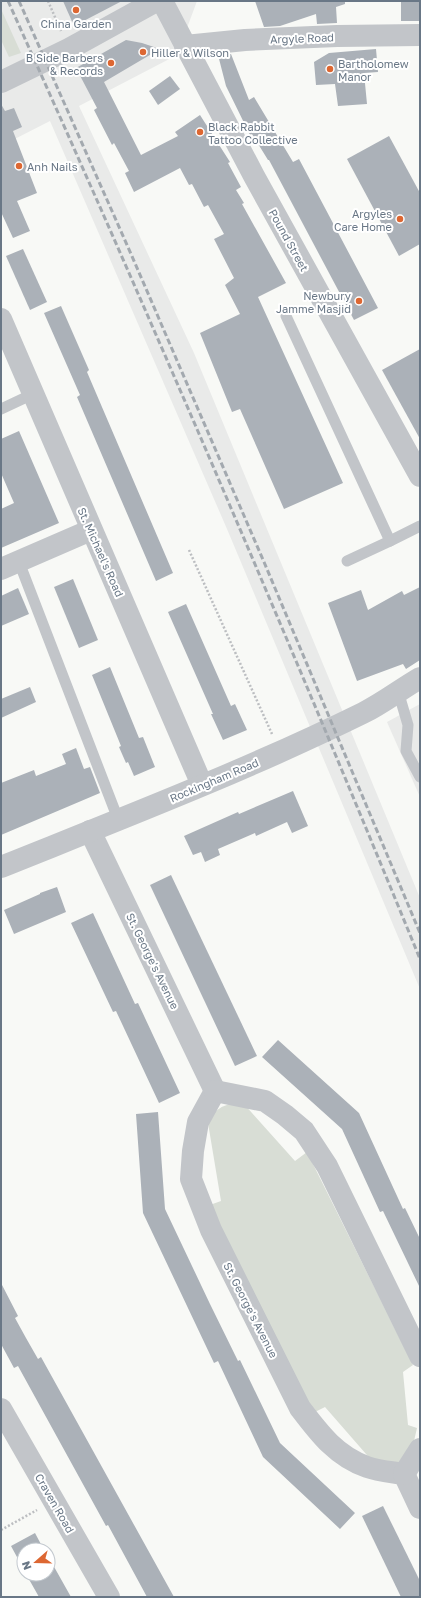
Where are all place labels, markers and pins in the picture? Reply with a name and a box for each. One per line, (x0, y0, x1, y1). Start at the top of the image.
marker: China Garden (71, 5, 81, 15)
place label: China Garden (41, 17, 111, 30)
place label: Hiller & Wilson (151, 46, 229, 59)
marker: Hiller & Wilson (138, 47, 148, 57)
place label: B Side Barbers & Records (26, 51, 103, 77)
place label: Bartholomew Manor (338, 57, 409, 83)
marker: B Side Barbers & Records (106, 58, 116, 68)
marker: Bartholomew Manor (325, 64, 335, 74)
place label: Black Rabbit Tattoo Collective (208, 120, 298, 146)
marker: Black Rabbit Tattoo Collective (195, 127, 205, 137)
place label: Anh Nails (27, 160, 78, 173)
marker: Anh Nails (14, 161, 24, 171)
place label: Argyles Care Home (334, 207, 392, 233)
marker: Argyles Care Home (395, 214, 405, 224)
place label: Newbury Jamme Masjid (276, 289, 351, 315)
marker: Newbury Jamme Masjid (354, 296, 364, 306)

